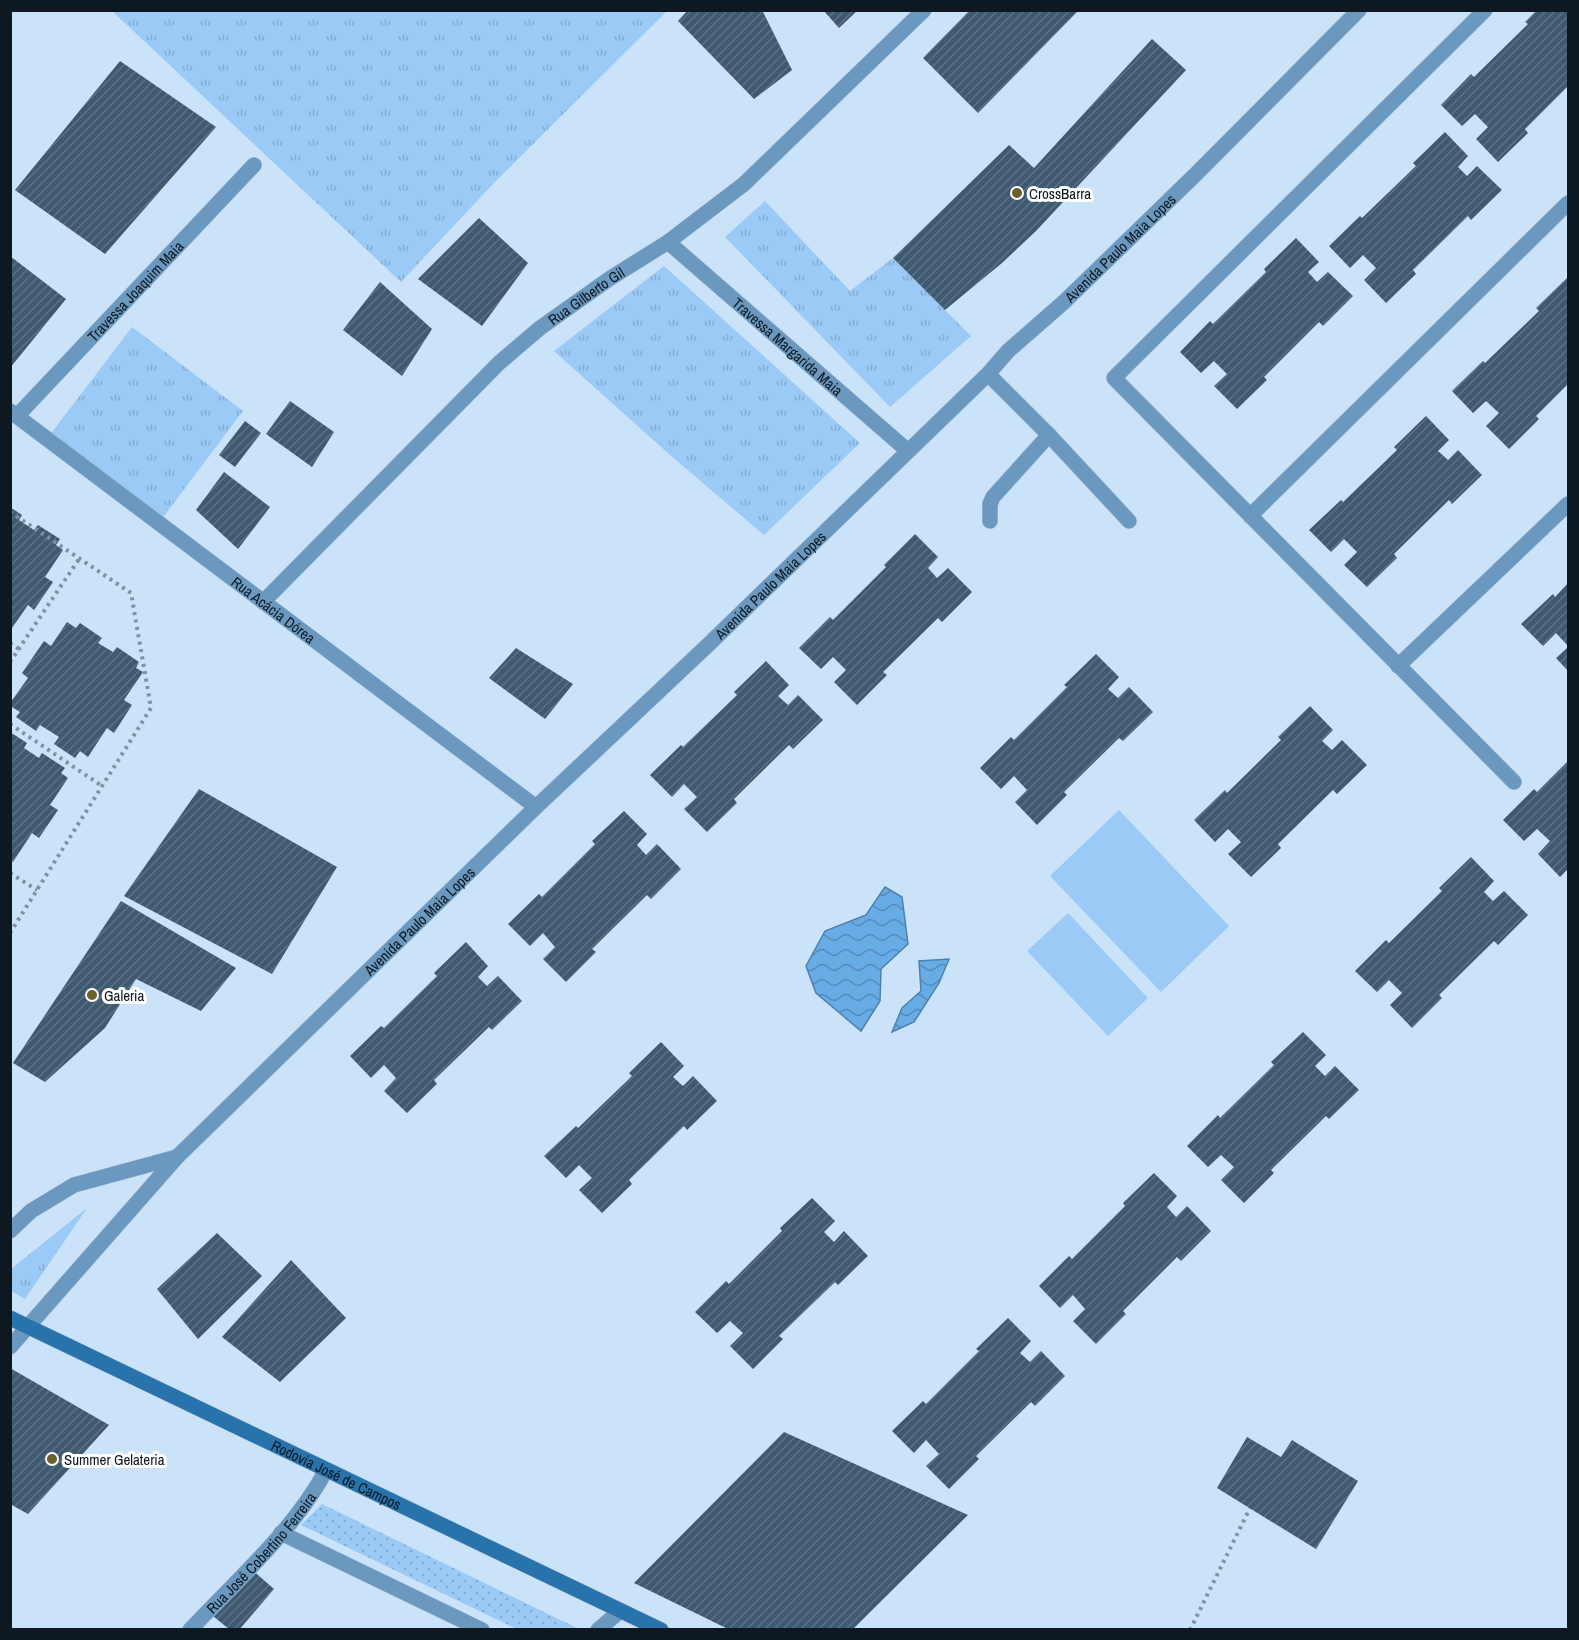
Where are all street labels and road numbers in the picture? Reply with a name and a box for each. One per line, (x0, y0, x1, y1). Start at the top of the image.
street label: Avenida Paulo Maia Lopes (1059, 189, 1180, 307)
street label: Travessa Joaquim Maia (82, 236, 188, 346)
street label: Rua Gilberto Gil (543, 262, 628, 330)
street label: Travessa Margarida Maia (728, 292, 848, 401)
street label: Avenida Paulo Maia Lopes (709, 526, 830, 644)
street label: Rua Acácia Dórea (227, 571, 320, 648)
street label: Avenida Paulo Maia Lopes (358, 862, 479, 981)
street label: Rodovia José de Campos (268, 1434, 405, 1515)
street label: Rua José Cobertino Ferreira (201, 1488, 321, 1618)

